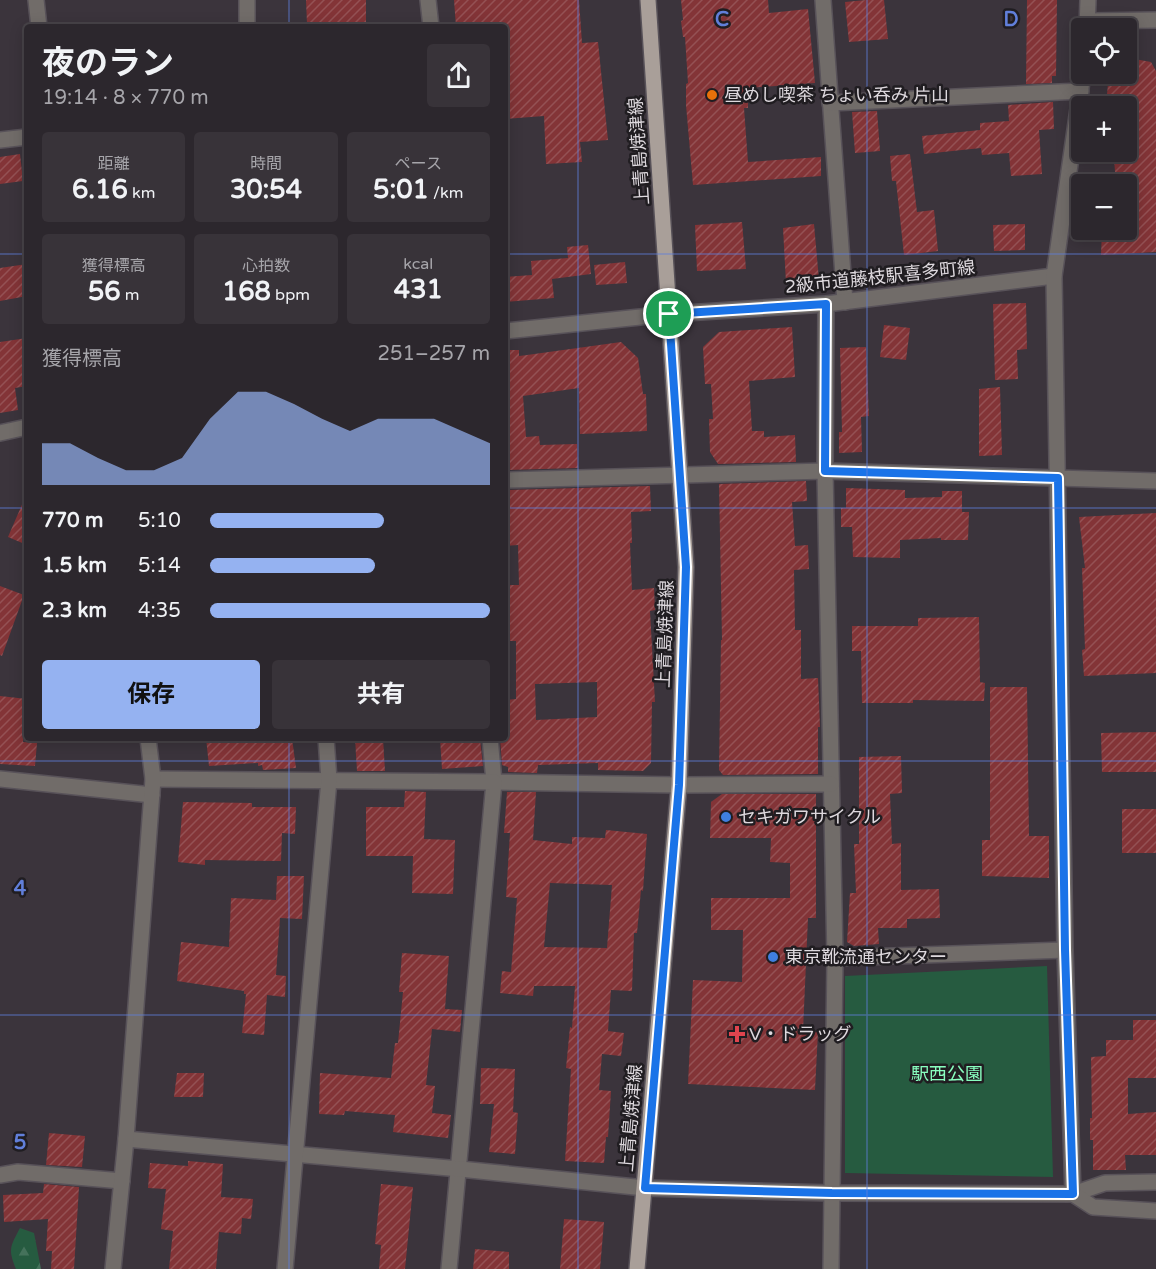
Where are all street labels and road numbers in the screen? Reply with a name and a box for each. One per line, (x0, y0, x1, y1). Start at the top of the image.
street label: 上青島焼津線 (624, 96, 654, 206)
street label: 2級市道藤枝駅喜多町線 (784, 256, 976, 298)
street label: 上青島焼津線 (652, 580, 678, 688)
street label: 上青島焼津線 (615, 1063, 647, 1173)

